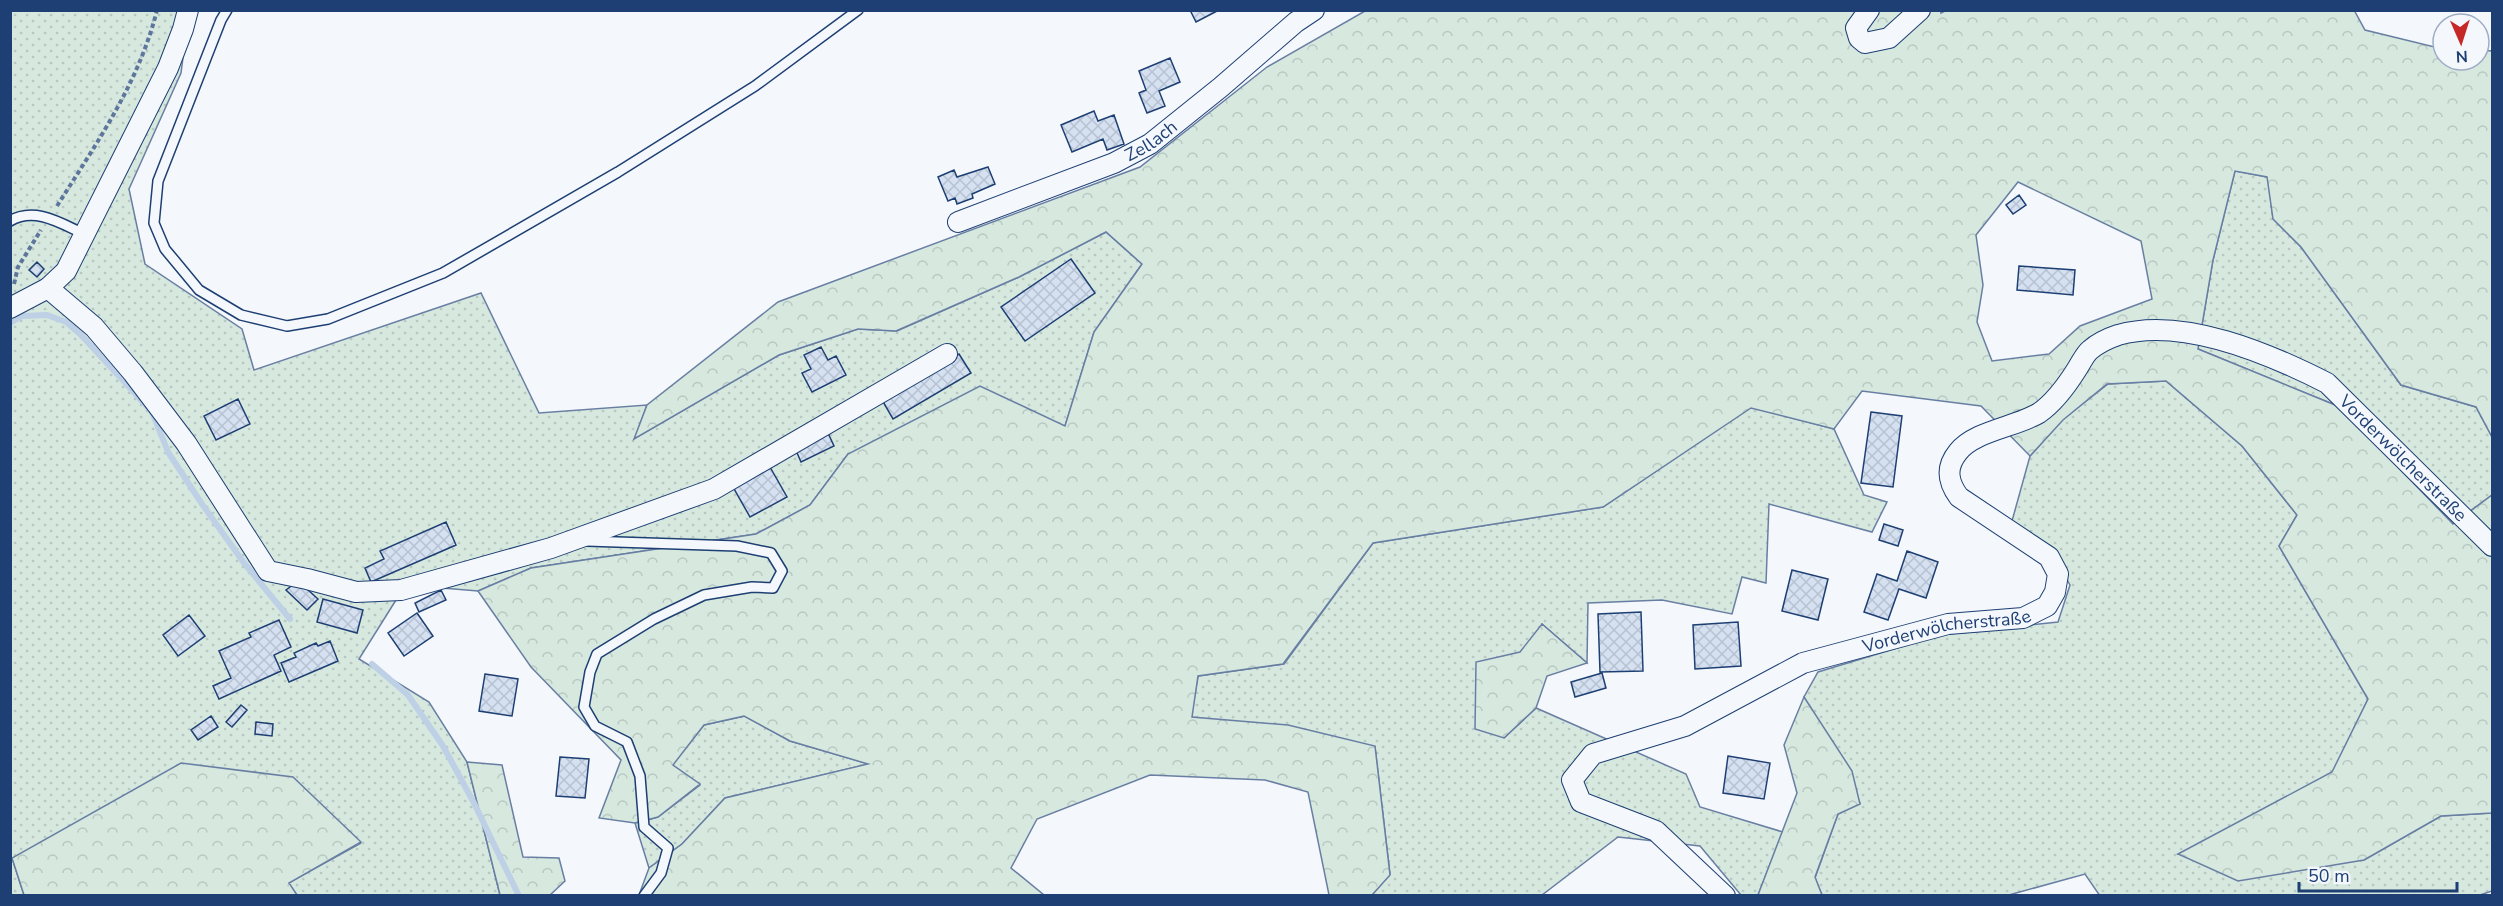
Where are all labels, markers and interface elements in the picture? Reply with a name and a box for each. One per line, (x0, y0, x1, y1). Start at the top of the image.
north arrow (2431, 12, 2491, 72)
text: N (2455, 45, 2468, 67)
street label: Zellach (1121, 115, 1182, 167)
street label: Vorderwölcherstraße (2333, 389, 2472, 527)
street label: Vorderwölcherstraße (1859, 604, 2035, 659)
scale bar (2299, 855, 2456, 893)
text: 50 m (2308, 864, 2350, 888)

